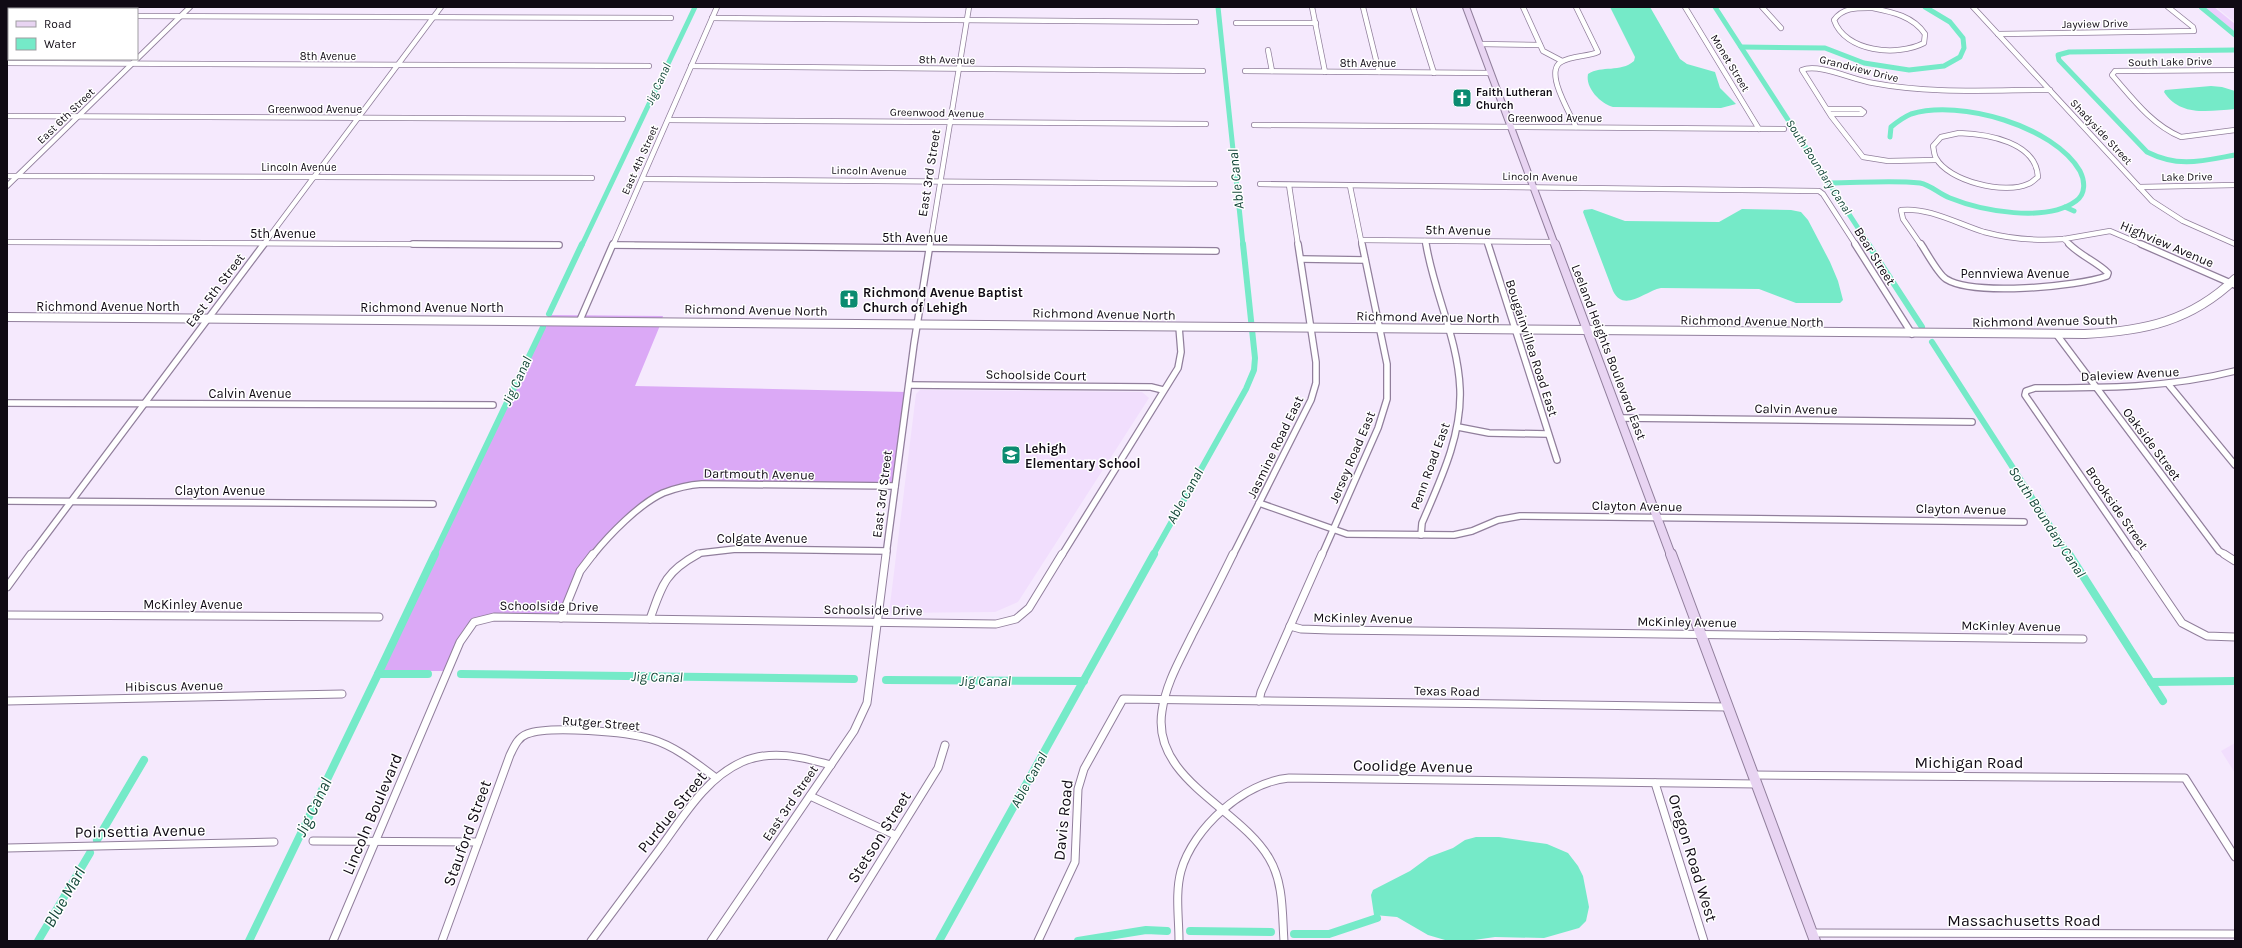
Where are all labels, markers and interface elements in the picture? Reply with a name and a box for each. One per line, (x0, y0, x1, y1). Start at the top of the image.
legend (8, 8, 138, 60)
text: Road (44, 17, 72, 31)
street label: Jayview Drive (2062, 17, 2129, 31)
street label: Monet Street (1708, 32, 1752, 94)
text: Water (44, 37, 77, 51)
street label: 8th Avenue (300, 50, 357, 63)
street label: 8th Avenue (919, 53, 976, 67)
street label: Grandview Drive (1818, 53, 1900, 85)
street label: South Lake Drive (2128, 55, 2212, 69)
street label: 8th Avenue (1340, 57, 1397, 70)
water label: Jig Canal (642, 61, 674, 107)
street label: East 6th Street (35, 85, 97, 147)
place label: Faith Lutheran Church (1476, 86, 1553, 112)
church icon: Faith Lutheran Church (1451, 87, 1473, 109)
street label: Shadyside Street (2067, 96, 2135, 168)
street label: Greenwood Avenue (268, 103, 363, 116)
street label: Greenwood Avenue (890, 106, 985, 120)
street label: Greenwood Avenue (1508, 112, 1603, 125)
water label: South Boundary Canal (1783, 117, 1855, 217)
street label: East 4th Street (619, 123, 661, 197)
street label: East 3rd Street (915, 128, 943, 218)
water label: Able Canal (1224, 148, 1248, 210)
street label: Lincoln Avenue (261, 161, 337, 174)
street label: Lincoln Avenue (831, 164, 907, 178)
street label: Lincoln Avenue (1502, 170, 1578, 184)
street label: Lake Drive (2161, 170, 2213, 184)
street label: Highview Avenue (2118, 218, 2216, 271)
street label: 5th Avenue (1425, 222, 1491, 238)
street label: Bear Street (1851, 224, 1899, 288)
street label: 5th Avenue (250, 226, 316, 241)
street label: 5th Avenue (882, 230, 948, 245)
street label: East 5th Street (182, 250, 248, 330)
street label: Leeland Heights Boulevard East (1569, 262, 1650, 442)
street label: Pennviewa Avenue (1960, 266, 2070, 281)
street label: Bougainvillea Road East (1503, 278, 1561, 418)
place label: Richmond Avenue Baptist Church of Lehigh (863, 285, 1023, 315)
church icon: Richmond Avenue Baptist Church of Lehigh (838, 288, 860, 310)
street label: Richmond Avenue North (36, 299, 180, 314)
street label: Richmond Avenue North (360, 300, 504, 315)
street label: Richmond Avenue North (684, 301, 828, 319)
street label: Richmond Avenue North (1032, 305, 1176, 323)
street label: Richmond Avenue North (1356, 308, 1500, 326)
street label: Richmond Avenue North (1680, 312, 1824, 330)
street label: Richmond Avenue South (1972, 312, 2118, 330)
water label: Jig Canal (498, 353, 536, 408)
street label: Daleview Avenue (2080, 364, 2180, 384)
street label: Schoolside Court (985, 367, 1087, 383)
street label: Calvin Avenue (209, 386, 292, 401)
street label: Jasmine Road East (1244, 393, 1306, 501)
street label: Calvin Avenue (1754, 401, 1838, 417)
street label: Oakside Street (2120, 405, 2184, 483)
street label: Jersey Road East (1326, 409, 1378, 505)
street label: Penn Road East (1407, 420, 1453, 512)
place label: Lehigh Elementary School (1025, 441, 1140, 471)
school or university icon: Lehigh Elementary School (1000, 444, 1022, 466)
street label: East 3rd Street (869, 449, 895, 539)
water label: South Boundary Canal (2005, 463, 2089, 581)
street label: Brookside Street (2083, 463, 2151, 553)
water label: Able Canal (1163, 465, 1207, 527)
street label: Dartmouth Avenue (703, 466, 815, 482)
street label: Clayton Avenue (175, 483, 266, 498)
street label: Clayton Avenue (1592, 498, 1683, 514)
street label: Clayton Avenue (1916, 501, 2007, 517)
street label: Colgate Avenue (717, 531, 808, 546)
street label: McKinley Avenue (143, 597, 243, 612)
street label: Schoolside Drive (499, 598, 599, 614)
street label: Schoolside Drive (823, 602, 923, 618)
street label: McKinley Avenue (1313, 610, 1413, 626)
street label: McKinley Avenue (1637, 614, 1737, 630)
street label: McKinley Avenue (1961, 618, 2061, 634)
water label: Jig Canal (631, 668, 684, 686)
water label: Jig Canal (959, 673, 1011, 690)
street label: Hibiscus Avenue (125, 678, 224, 694)
street label: Texas Road (1414, 683, 1480, 699)
street label: Rutger Street (561, 713, 641, 733)
water label: Able Canal (1007, 749, 1051, 811)
street label: Lincoln Boulevard (338, 750, 406, 878)
street label: Michigan Road (1914, 753, 2024, 772)
street label: Coolidge Avenue (1353, 755, 1473, 777)
street label: East 3rd Street (759, 762, 821, 844)
street label: Purdue Street (633, 767, 711, 857)
water label: Jig Canal (290, 774, 336, 840)
street label: Stauford Street (439, 777, 495, 889)
street label: Davis Road (1049, 779, 1077, 861)
street label: Stetson Street (843, 788, 915, 886)
street label: Oregon Road West (1665, 792, 1721, 924)
street label: Poinsettia Avenue (74, 820, 206, 842)
water label: Blue Marl (39, 863, 89, 931)
street label: Massachusetts Road (1947, 911, 2101, 930)

